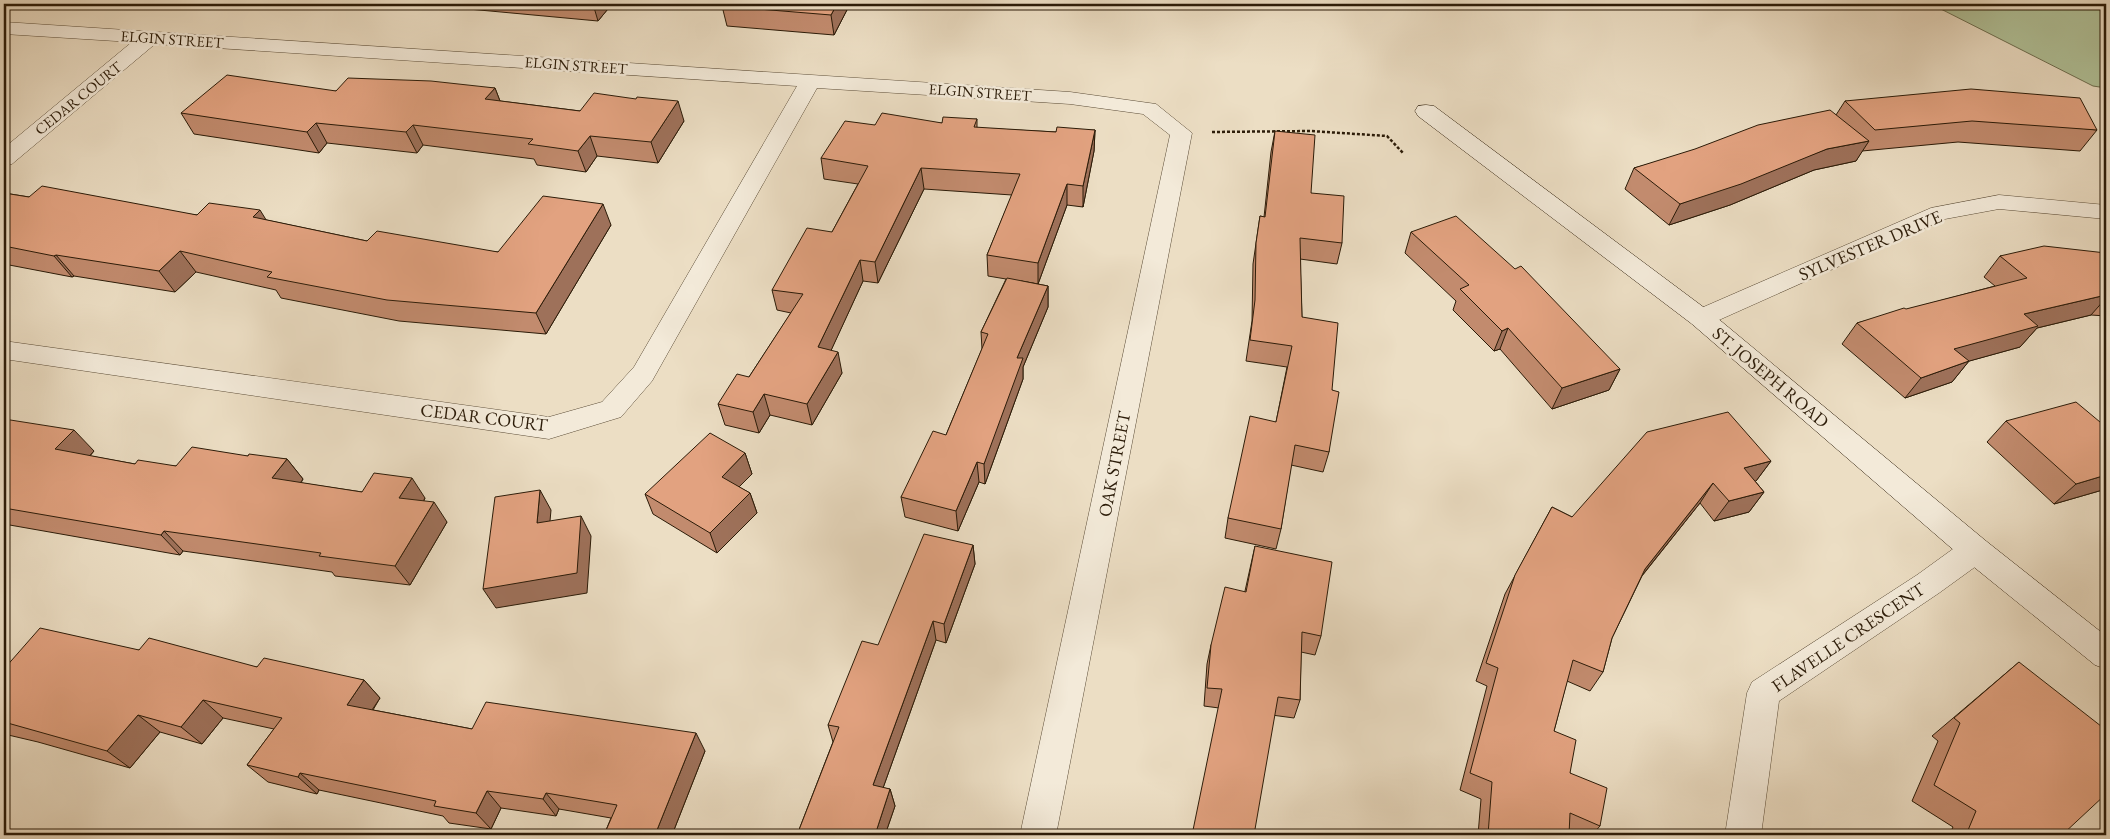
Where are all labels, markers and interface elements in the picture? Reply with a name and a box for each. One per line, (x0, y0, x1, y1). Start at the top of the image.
street label: ELGIN STREET (120, 26, 225, 52)
street label: ELGIN STREET (524, 52, 629, 78)
street label: CEDAR COURT (31, 57, 126, 139)
street label: ELGIN STREET (928, 79, 1033, 105)
street label: SYLVESTER DRIVE (1795, 204, 1945, 286)
street label: ST. JOSEPH ROAD (1708, 321, 1834, 433)
street label: CEDAR COURT (419, 398, 550, 436)
street label: OAK STREET (1092, 408, 1136, 519)
street label: FLAVELLE CRESCENT (1767, 577, 1930, 697)

